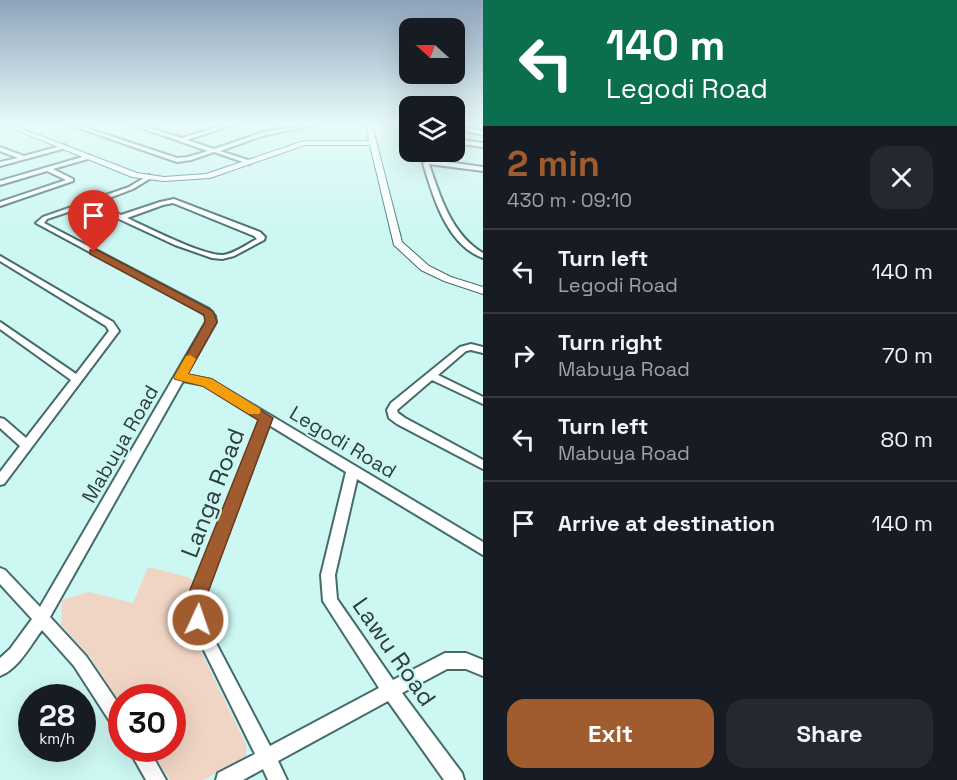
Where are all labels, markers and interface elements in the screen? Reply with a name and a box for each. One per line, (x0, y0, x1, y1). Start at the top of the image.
north arrow (399, 18, 465, 84)
map controls (399, 18, 465, 162)
text: 140 m (606, 19, 725, 72)
icon: left (507, 24, 585, 102)
text: Legodi Road (606, 71, 768, 106)
button: layers (399, 96, 465, 162)
text: 2 min (507, 141, 600, 187)
button: close (870, 146, 933, 209)
text: 430 m · 09:10 (507, 187, 632, 213)
pin (68, 190, 119, 252)
icon: arrive (77, 199, 110, 232)
text: Turn left (558, 244, 648, 272)
icon: left (507, 255, 540, 288)
text: 140 m (871, 257, 933, 285)
text: Legodi Road (558, 272, 678, 298)
text: Turn right (558, 328, 663, 356)
icon: right (507, 339, 540, 372)
text: 70 m (882, 341, 933, 369)
text: Mabuya Road (558, 356, 690, 382)
street label: Mabuya Road (76, 380, 164, 508)
street label: Legodi Road (285, 400, 401, 484)
text: Turn left (558, 412, 648, 440)
icon: left (507, 423, 540, 456)
street label: Langa Road (174, 424, 251, 562)
text: 80 m (881, 425, 933, 453)
text: Mabuya Road (558, 440, 690, 466)
icon: arrive (507, 507, 540, 540)
text: Arrive at destination (558, 509, 775, 537)
text: 140 m (871, 509, 933, 537)
position arrow (166, 588, 230, 652)
street label: Lawu Road (346, 591, 443, 712)
speed limit sign: 30 (108, 684, 186, 762)
text: 28 (39, 696, 75, 735)
button: Exit (507, 699, 714, 768)
button: Share (726, 699, 933, 768)
text: km/h (39, 729, 75, 748)

